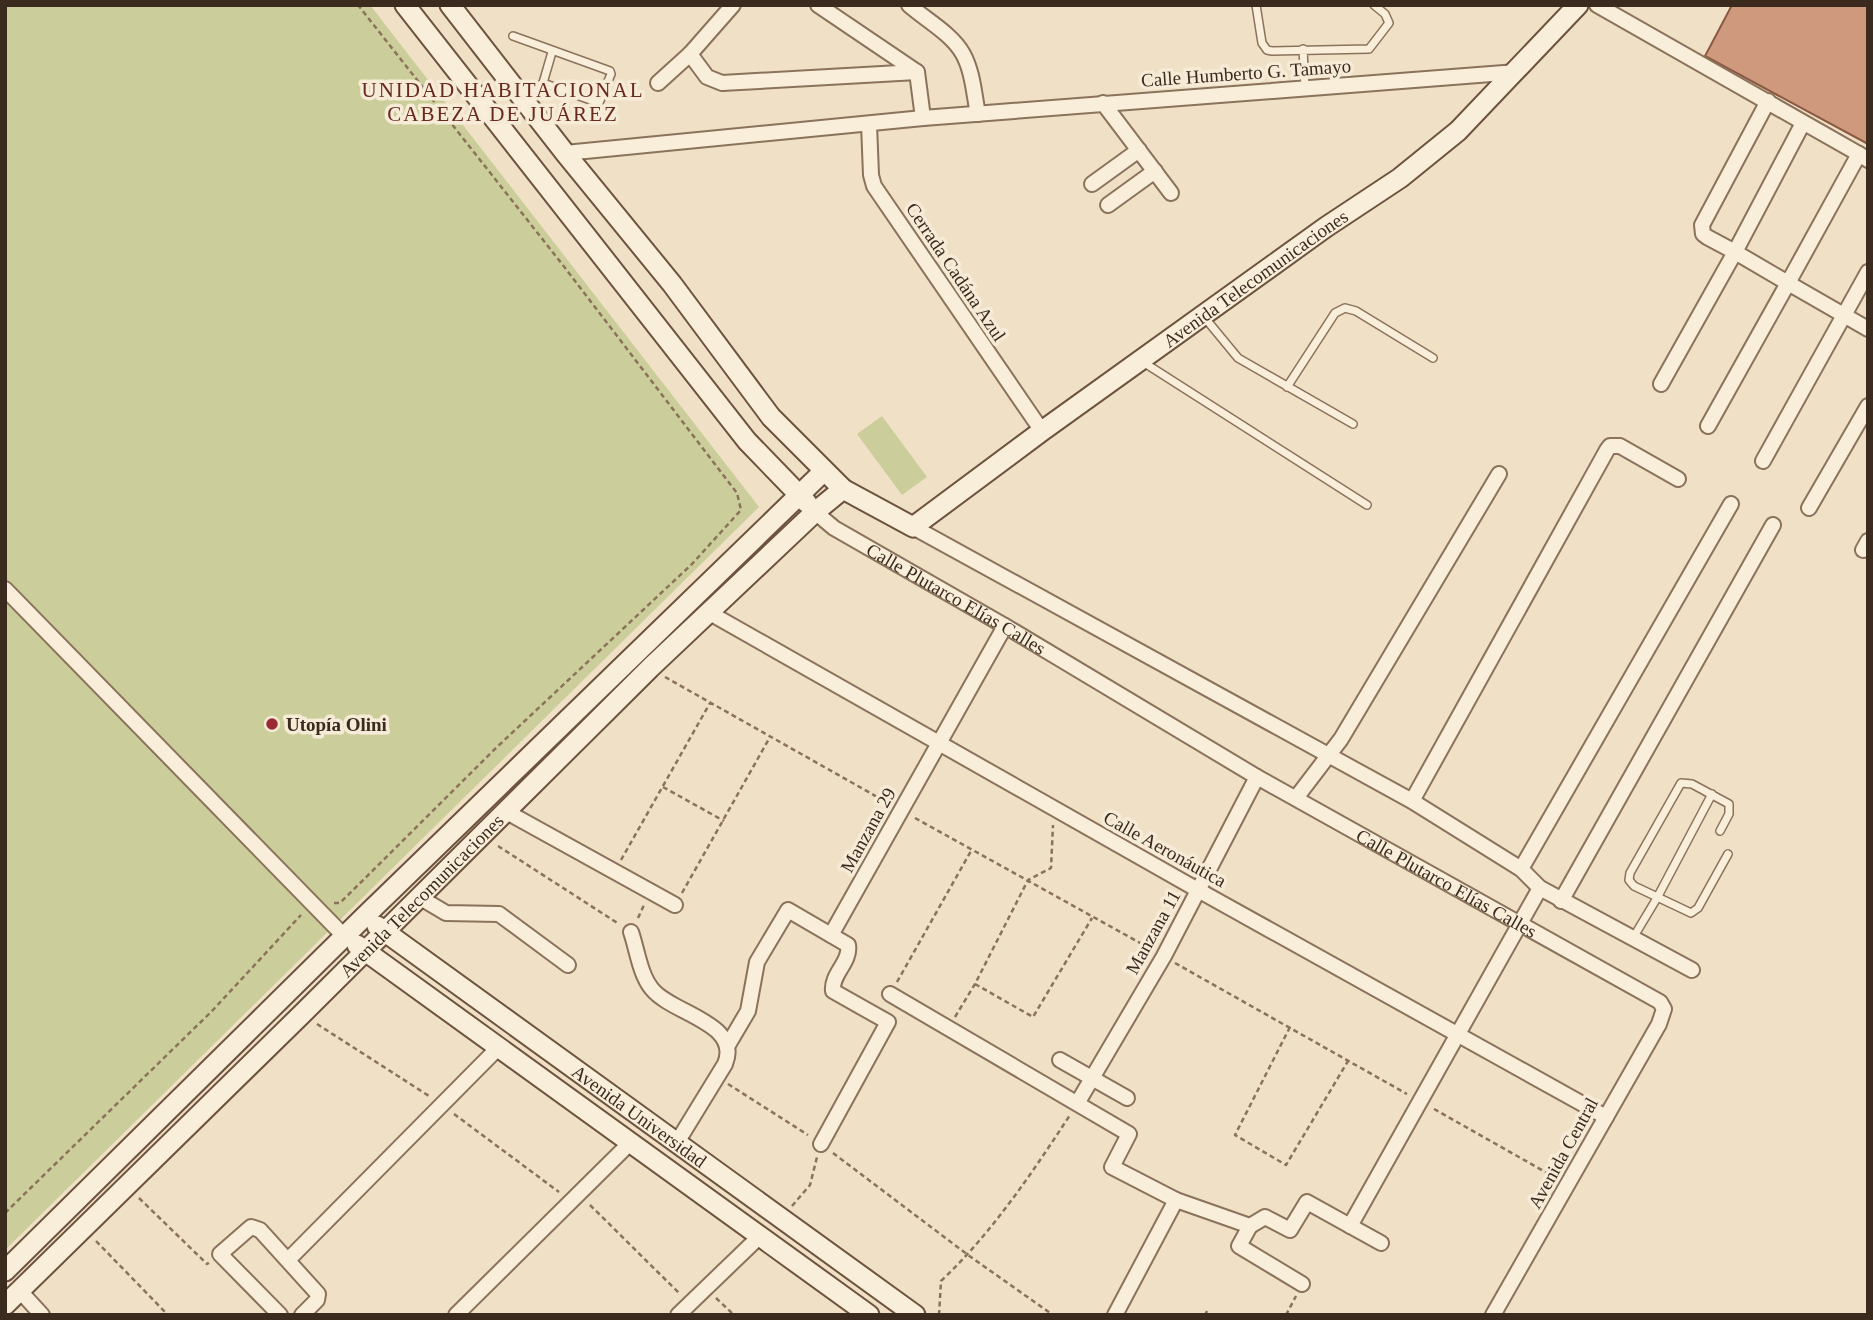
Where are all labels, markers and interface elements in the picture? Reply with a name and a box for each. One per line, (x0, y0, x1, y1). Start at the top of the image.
street label: Calle Humberto G. Tamayo (1140, 55, 1352, 91)
district label: UNIDAD HABITACIONAL CABEZA DE JUÁREZ (361, 78, 645, 126)
street label: Cerrada Cadána Azul (902, 199, 1010, 345)
street label: Avenida Telecomunicaciones (1159, 205, 1352, 351)
street label: Calle Plutarco Elías Calles (863, 539, 1050, 658)
place label: Utopía Olini (286, 714, 387, 735)
marker: Utopía Olini (264, 716, 280, 732)
street label: Manzana 29 (836, 784, 900, 876)
street label: Calle Aeronáutica (1100, 807, 1230, 892)
street label: Avenida Telecomunicaciones (335, 810, 507, 981)
street label: Calle Plutarco Elías Calles (1353, 824, 1541, 942)
street label: Manzana 11 (1121, 886, 1185, 978)
street label: Avenida Universidad (568, 1060, 711, 1172)
street label: Avenida Central (1524, 1094, 1602, 1212)

